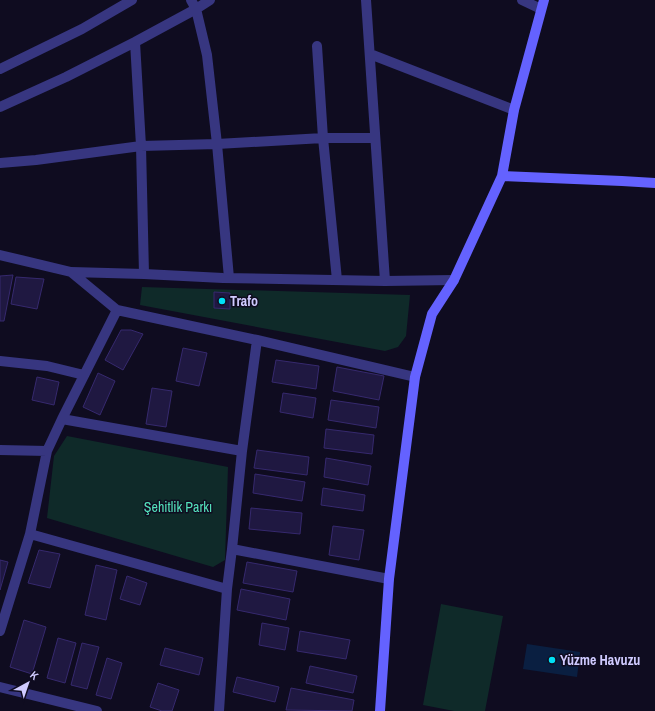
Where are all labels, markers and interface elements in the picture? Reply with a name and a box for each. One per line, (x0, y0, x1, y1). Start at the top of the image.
place label: Trafo (230, 292, 258, 310)
marker: Trafo (217, 296, 227, 306)
park label: Şehitlik Parkı (144, 498, 212, 516)
place label: Yüzme Havuzu (560, 651, 640, 669)
marker: Yüzme Havuzu (547, 655, 557, 665)
north arrow (8, 663, 48, 703)
text: K (27, 668, 42, 683)

